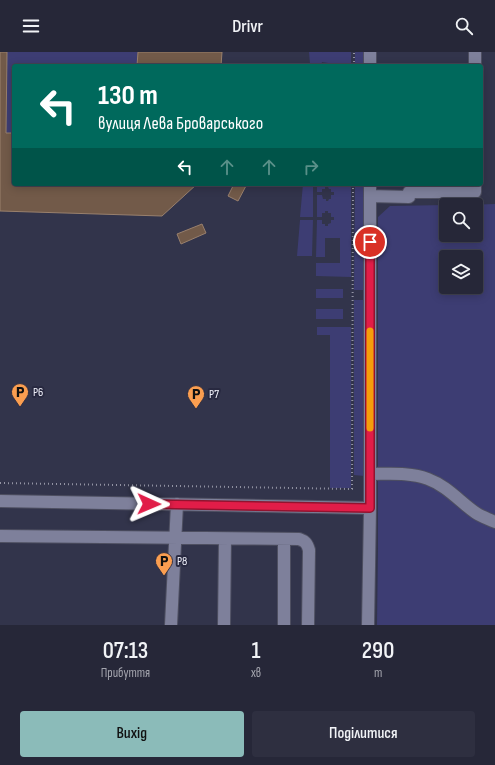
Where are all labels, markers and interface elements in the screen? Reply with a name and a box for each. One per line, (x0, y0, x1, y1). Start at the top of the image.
icon: menu (20, 15, 42, 37)
icon: search (453, 15, 475, 37)
text: Drivr (232, 16, 263, 37)
text: 130 m (98, 79, 158, 112)
icon: left (32, 80, 84, 132)
text: вулиця Лева Броварського (98, 113, 263, 134)
icon: left (174, 156, 196, 178)
icon: ahead (216, 156, 238, 178)
icon: ahead (258, 156, 280, 178)
icon: right (300, 156, 322, 178)
map controls (439, 198, 483, 294)
button: search (439, 198, 483, 242)
pin (353, 225, 387, 259)
icon: arrive (359, 231, 381, 253)
button: layers (439, 250, 483, 294)
parking icon: P6 (10, 382, 30, 407)
parking icon: P7 (186, 384, 206, 409)
place label: P6 (33, 385, 43, 400)
place label: P7 (209, 387, 219, 402)
position arrow (128, 483, 170, 525)
parking icon: P8 (154, 551, 174, 576)
place label: P8 (177, 554, 187, 569)
text: 07:13 (103, 636, 148, 665)
text: 1 (252, 636, 261, 665)
text: 290 (362, 636, 394, 665)
text: Прибуття (101, 665, 150, 681)
text: хв (251, 665, 261, 681)
text: m (374, 665, 382, 681)
button: Вихід (20, 711, 244, 757)
button: Поділитися (252, 711, 475, 757)

